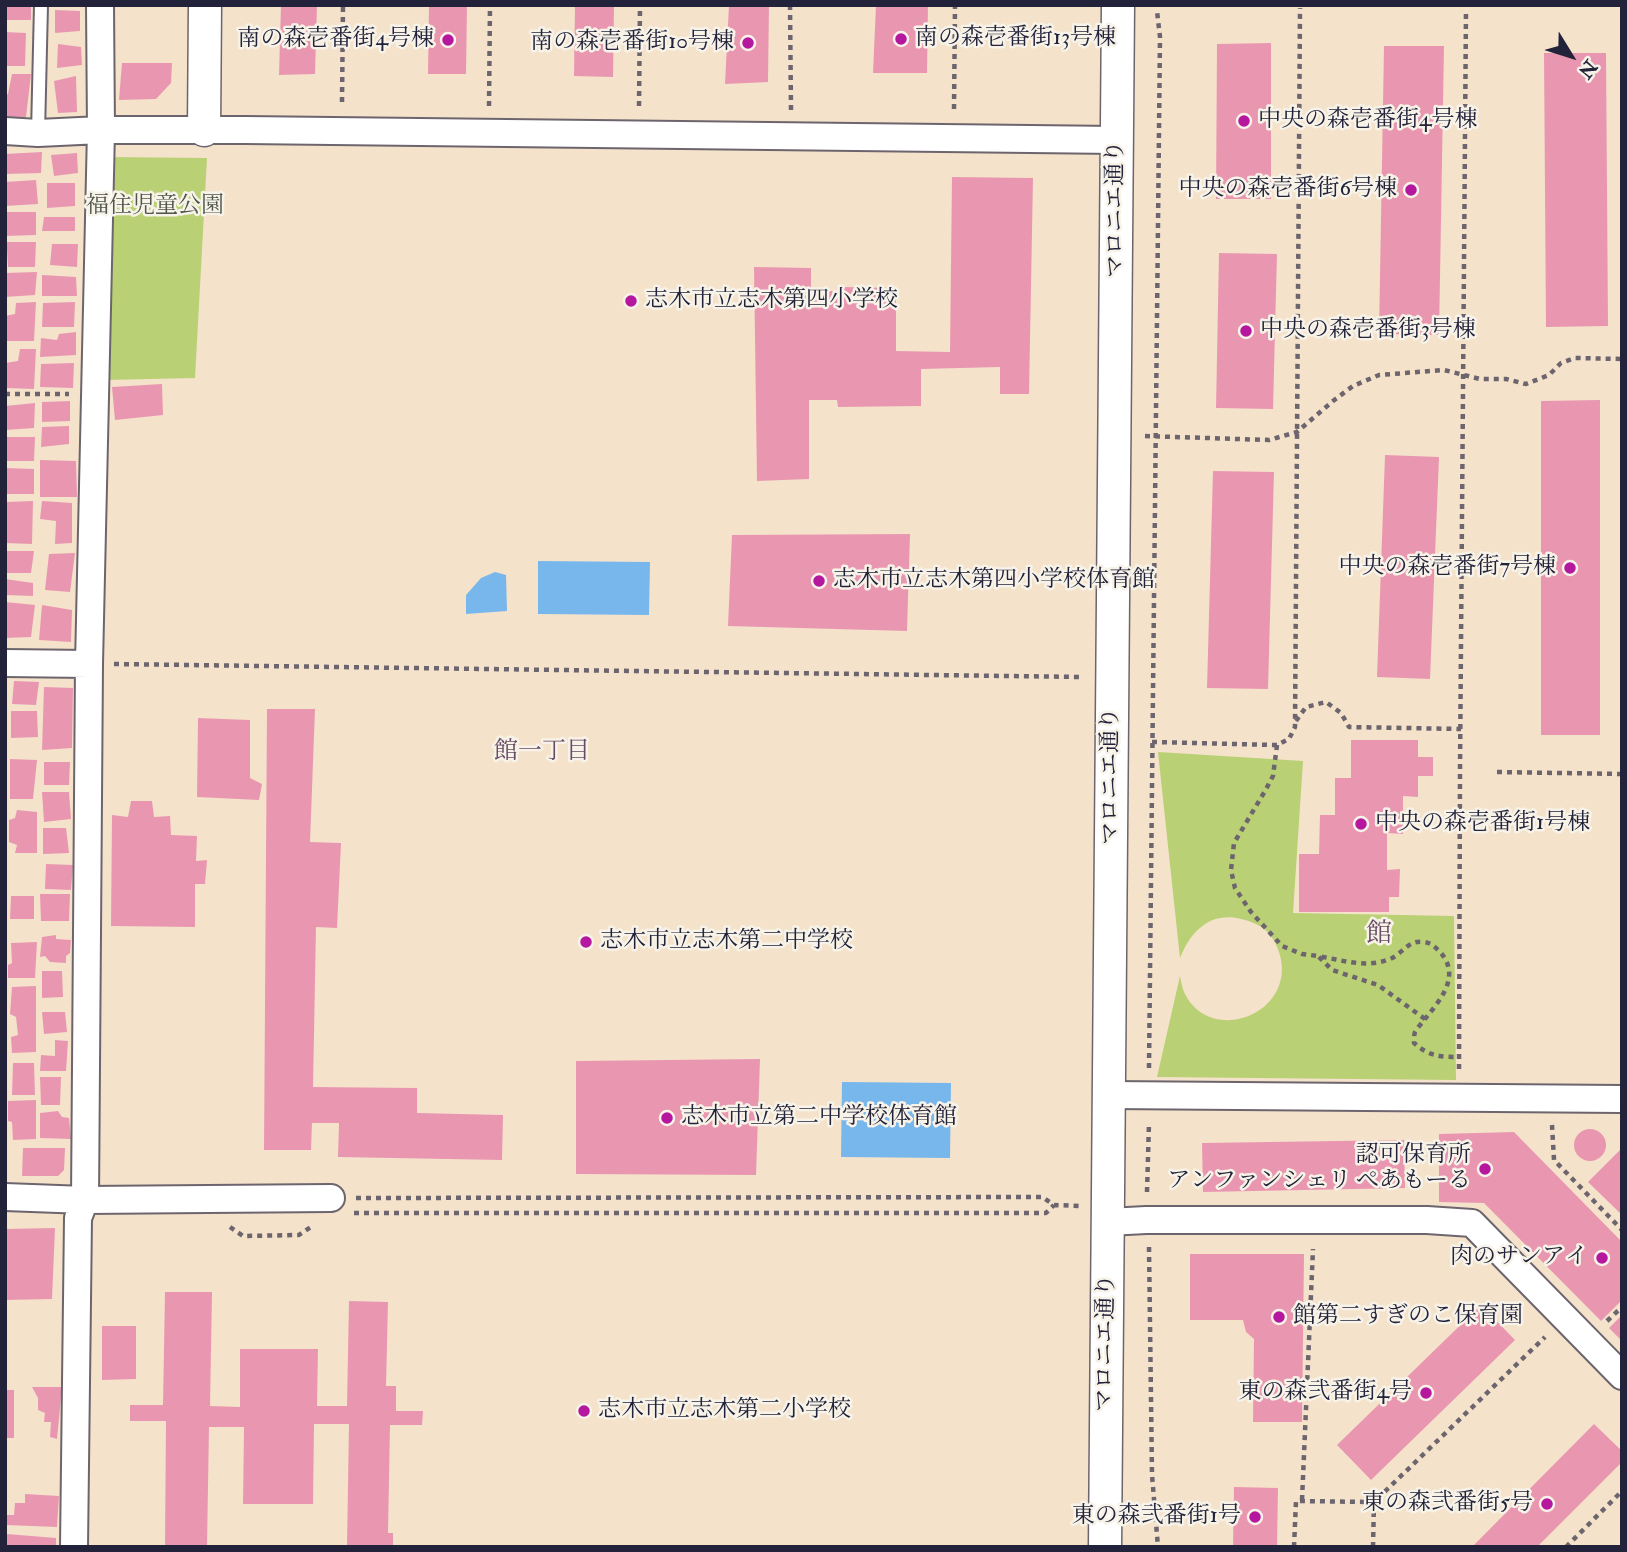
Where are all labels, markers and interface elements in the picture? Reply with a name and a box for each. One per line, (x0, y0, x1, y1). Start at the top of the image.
north arrow (1536, 21, 1606, 91)
place label: 南の森壱番街13号棟 (915, 25, 1116, 53)
place label: 南の森壱番街4号棟 (238, 26, 434, 54)
place label: 南の森壱番街10号棟 (530, 29, 734, 57)
marker: 南の森壱番街13号棟 (893, 31, 909, 47)
marker: 南の森壱番街4号棟 (440, 32, 456, 48)
marker: 南の森壱番街10号棟 (740, 35, 756, 51)
text: N (1573, 55, 1602, 83)
place label: 中央の森壱番街4号棟 (1258, 107, 1477, 135)
marker: 中央の森壱番街4号棟 (1236, 113, 1252, 129)
street label: マロニエ通り (1103, 140, 1131, 278)
place label: 中央の森壱番街6号棟 (1178, 176, 1397, 204)
marker: 中央の森壱番街6号棟 (1403, 182, 1419, 198)
park label: 福住児童公園 (86, 193, 224, 221)
place label: 志木市立志木第四小学校 (645, 287, 898, 315)
marker: 志木市立志木第四小学校 (623, 293, 639, 309)
place label: 中央の森壱番街3号棟 (1260, 317, 1476, 345)
marker: 中央の森壱番街3号棟 (1238, 323, 1254, 339)
place label: 中央の森壱番街7号棟 (1338, 554, 1556, 582)
marker: 中央の森壱番街7号棟 (1562, 560, 1578, 576)
place label: 志木市立志木第四小学校体育館 (833, 567, 1155, 595)
marker: 志木市立志木第四小学校体育館 (811, 573, 827, 589)
street label: マロニエ通り (1098, 707, 1126, 845)
district label: 館一丁目 (494, 739, 590, 767)
place label: 中央の森壱番街1号棟 (1375, 810, 1590, 838)
marker: 中央の森壱番街1号棟 (1353, 816, 1369, 832)
district label: 館 (1366, 919, 1392, 951)
place label: 志木市立志木第二中学校 (600, 928, 853, 956)
marker: 志木市立志木第二中学校 (578, 934, 594, 950)
place label: 志木市立第二中学校体育館 (681, 1104, 957, 1132)
marker: 志木市立第二中学校体育館 (659, 1110, 675, 1126)
place label: 認可保育所 アンファンシェリ ぺあもーる (1167, 1142, 1471, 1196)
marker: 認可保育所 アンファンシェリ ぺあもーる (1477, 1161, 1493, 1177)
place label: 肉のサンアイ (1450, 1244, 1588, 1272)
marker: 肉のサンアイ (1594, 1250, 1610, 1266)
street label: マロニエ通り (1092, 1274, 1122, 1412)
place label: 館第二すぎのこ保育園 (1293, 1303, 1523, 1331)
marker: 館第二すぎのこ保育園 (1271, 1309, 1287, 1325)
place label: 東の森弐番街4号 (1239, 1379, 1412, 1407)
marker: 東の森弐番街4号 (1418, 1385, 1434, 1401)
place label: 志木市立志木第二小学校 (598, 1397, 851, 1425)
marker: 志木市立志木第二小学校 (576, 1403, 592, 1419)
place label: 東の森弐番街5号 (1362, 1490, 1533, 1518)
marker: 東の森弐番街5号 (1539, 1496, 1555, 1512)
place label: 東の森弐番街1号 (1072, 1503, 1241, 1531)
marker: 東の森弐番街1号 (1247, 1509, 1263, 1525)

